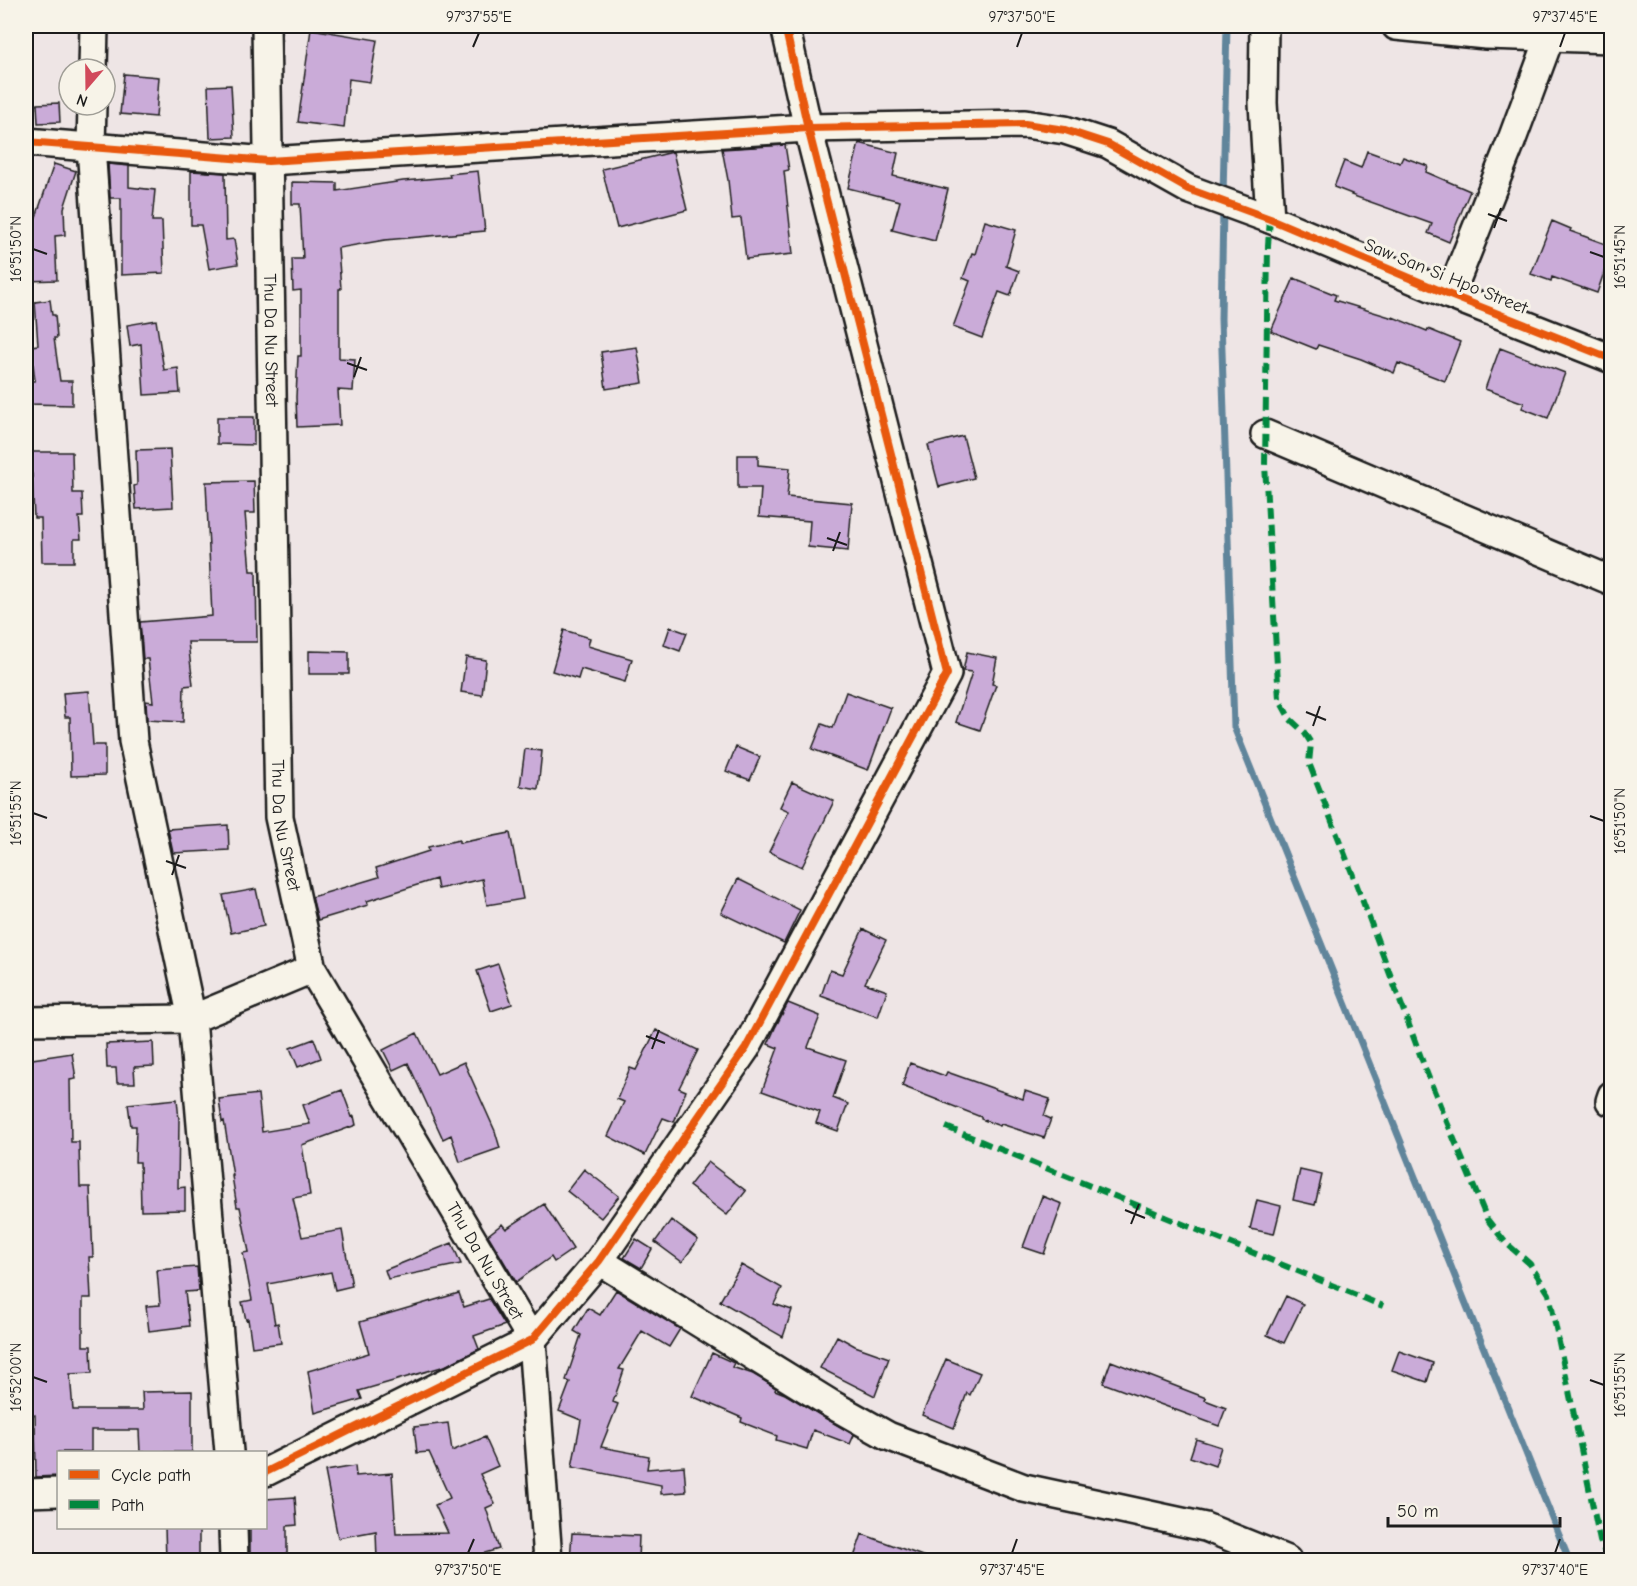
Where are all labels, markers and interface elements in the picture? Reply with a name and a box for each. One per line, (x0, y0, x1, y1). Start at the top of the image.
text: 97°37'55"E (446, 8, 512, 26)
text: 97°37'50"E (989, 8, 1055, 26)
text: 97°37'45"E (1533, 8, 1597, 26)
north arrow (57, 57, 117, 117)
text: N (74, 90, 90, 110)
text: 16°51'50"N (7, 216, 25, 282)
text: 16°51'45"N (1611, 225, 1629, 289)
street label: Saw San Si Hpo Street (1361, 234, 1531, 319)
street label: Thu Da Nu Street (259, 273, 282, 408)
street label: Thu Da Nu Street (267, 759, 305, 894)
text: 16°51'55"N (7, 780, 25, 846)
text: 16°51'50"N (1611, 788, 1629, 854)
street label: Thu Da Nu Street (442, 1199, 528, 1324)
text: 16°52'00"N (7, 1343, 25, 1411)
text: 16°51'55"N (1611, 1352, 1629, 1418)
legend (57, 1451, 267, 1529)
text: Cycle path (111, 1465, 191, 1486)
scale bar (1388, 1490, 1560, 1528)
text: Path (111, 1495, 144, 1516)
text: 50 m (1397, 1501, 1439, 1522)
text: 97°37'50"E (435, 1561, 501, 1579)
text: 97°37'45"E (980, 1561, 1044, 1579)
text: 97°37'40"E (1522, 1561, 1588, 1579)

